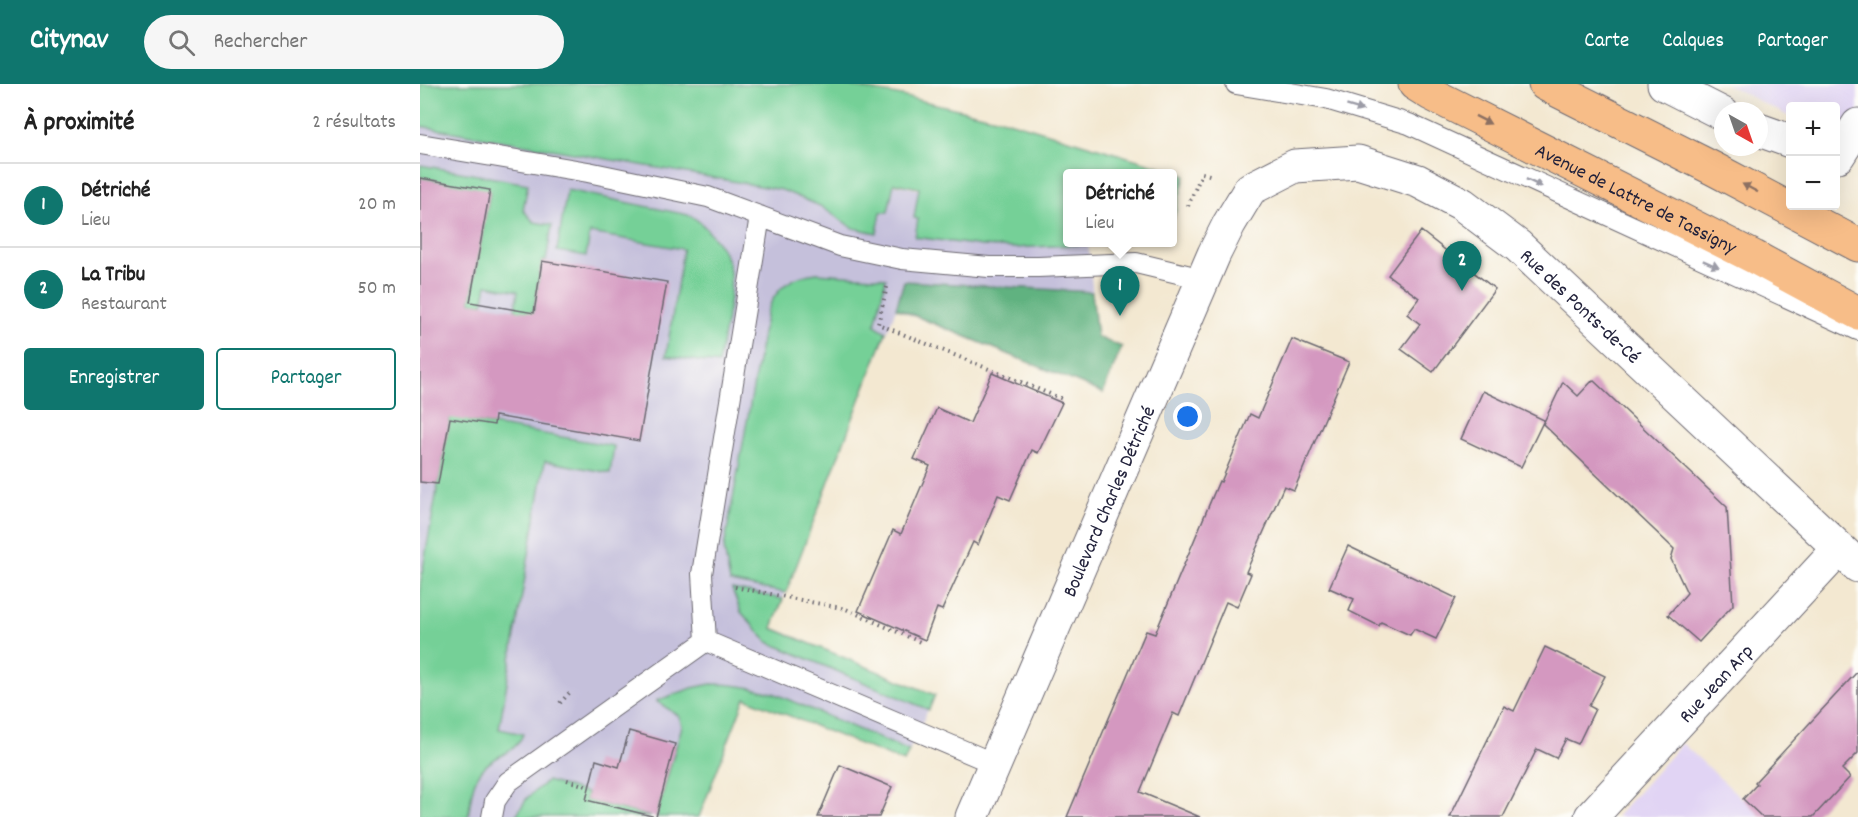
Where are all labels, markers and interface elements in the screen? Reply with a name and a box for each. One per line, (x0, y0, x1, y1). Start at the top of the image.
search box (144, 15, 564, 69)
text: Citynav (30, 22, 108, 62)
icon: search (165, 26, 198, 59)
text: Rechercher (213, 27, 307, 58)
text: Carte (1584, 27, 1629, 57)
text: Calques (1662, 27, 1724, 57)
text: Partager (1757, 27, 1828, 57)
north arrow (1714, 102, 1768, 156)
map controls (1786, 102, 1840, 210)
button: + (1786, 102, 1840, 156)
one-way arrow (1346, 104, 1364, 113)
text: À proximité (24, 105, 134, 142)
text: 2 résultats (312, 109, 396, 137)
one-way arrow (1475, 115, 1492, 125)
street label: Avenue de Lattre de Tassigny (1530, 138, 1741, 263)
button: − (1786, 156, 1840, 210)
popup (1063, 169, 1177, 247)
text: Détriché (81, 176, 151, 207)
one-way arrow (1526, 178, 1543, 187)
text: Détriché (1085, 179, 1155, 210)
one-way arrow (1742, 183, 1759, 193)
text: 1 (41, 191, 46, 219)
text: 20 m (358, 191, 396, 219)
text: Lieu (81, 207, 110, 235)
text: Lieu (1085, 210, 1114, 238)
pin: 2 (1442, 242, 1482, 291)
street label: Rue des Ponts-de-Cé (1512, 244, 1646, 371)
one-way arrow (1703, 259, 1720, 268)
text: La Tribu (81, 260, 145, 291)
pin: 1 (1100, 266, 1140, 316)
text: 2 (39, 275, 48, 303)
text: 50 m (358, 275, 396, 303)
text: Restaurant (81, 291, 167, 319)
button: Enregistrer (24, 348, 204, 410)
button: Partager (216, 348, 396, 410)
street label: Boulevard Charles Détriché (1057, 402, 1164, 602)
your location (1173, 402, 1202, 431)
street label: Rue Jean Arp (1674, 639, 1761, 730)

